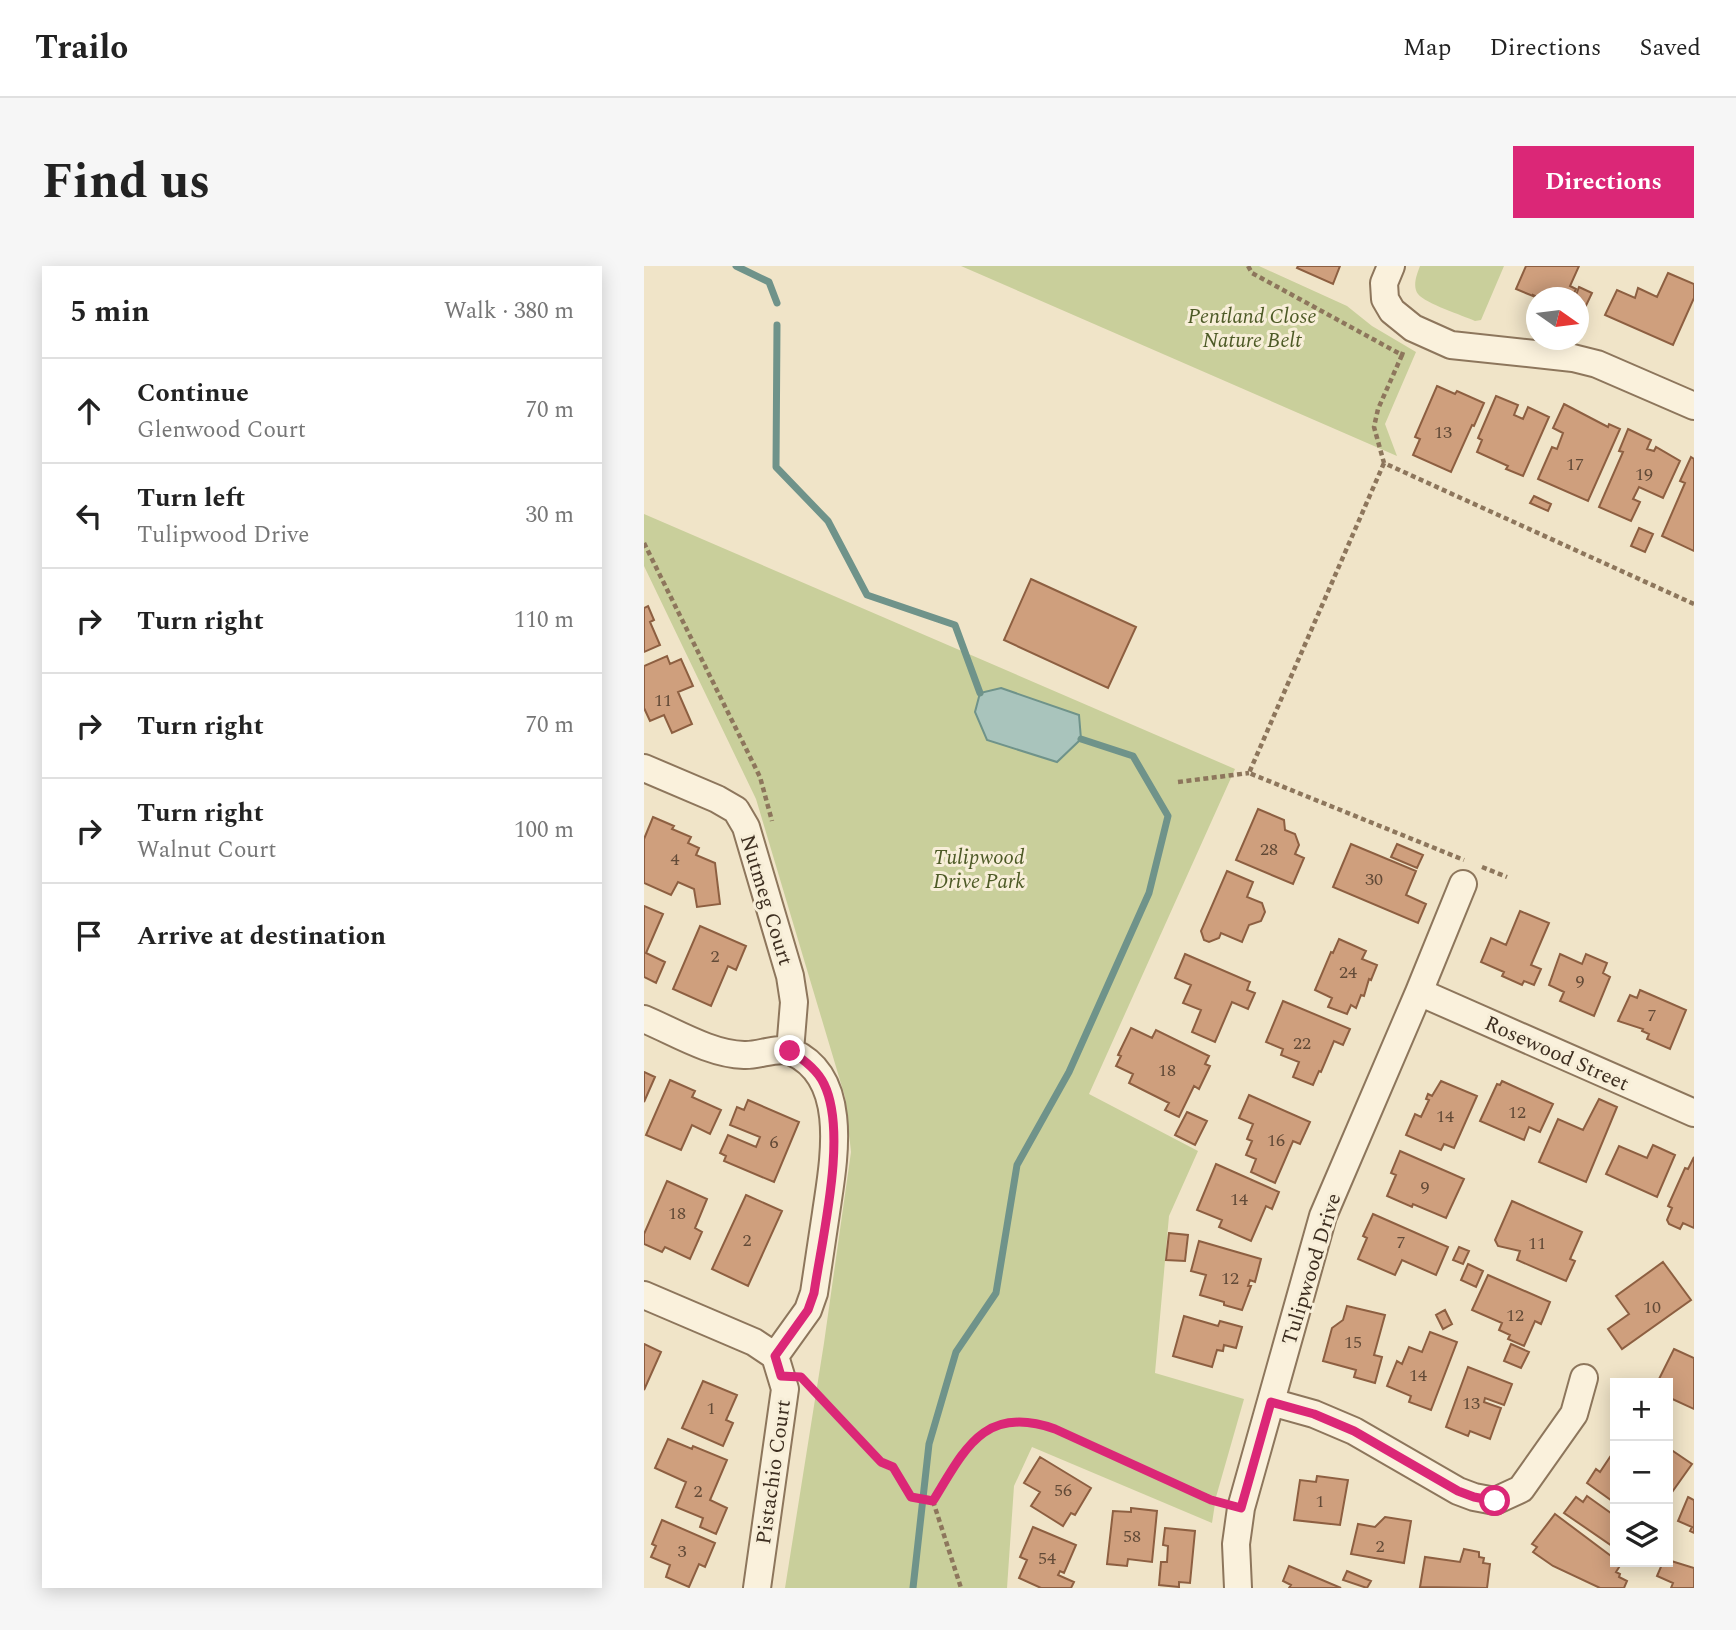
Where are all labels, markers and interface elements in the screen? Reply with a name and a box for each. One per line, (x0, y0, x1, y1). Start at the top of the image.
text: Trailo (35, 23, 128, 73)
text: Map (1403, 30, 1451, 66)
text: Directions (1489, 30, 1601, 66)
text: Saved (1639, 30, 1701, 66)
text: Find us (42, 145, 210, 220)
button: Directions (1513, 146, 1694, 218)
north arrow (1526, 287, 1589, 350)
text: 5 min (70, 289, 150, 335)
text: Walk · 380 m (444, 294, 574, 329)
park label: Pentland Close Nature Belt (1188, 301, 1316, 357)
text: Continue (137, 373, 249, 413)
icon: ahead (70, 392, 108, 430)
text: 70 m (525, 393, 574, 428)
text: Glenwood Court (137, 413, 306, 448)
house number: 13 (1434, 419, 1452, 446)
house number: 17 (1566, 451, 1584, 478)
house number: 19 (1635, 461, 1653, 488)
text: Turn left (137, 478, 245, 518)
icon: left (70, 497, 108, 535)
text: 30 m (525, 498, 574, 533)
text: Tulipwood Drive (137, 518, 310, 553)
text: Turn right (137, 601, 264, 641)
icon: right (70, 602, 108, 640)
text: 110 m (514, 603, 574, 638)
house number: 11 (654, 687, 672, 714)
text: Turn right (137, 706, 264, 746)
icon: right (70, 707, 108, 745)
text: 70 m (525, 708, 574, 743)
text: Turn right (137, 793, 264, 833)
icon: right (70, 812, 108, 850)
text: 100 m (514, 813, 574, 848)
street label: Nutmeg Court (731, 831, 801, 970)
text: Walnut Court (137, 833, 276, 868)
house number: 28 (1260, 836, 1278, 863)
park label: Tulipwood Drive Park (933, 842, 1025, 898)
house number: 4 (671, 846, 680, 873)
house number: 30 (1365, 866, 1383, 893)
text: Arrive at destination (137, 916, 386, 956)
icon: arrive (70, 917, 108, 955)
house number: 2 (711, 943, 720, 970)
house number: 24 (1339, 959, 1357, 986)
house number: 9 (1576, 968, 1585, 995)
house number: 7 (1648, 1002, 1657, 1029)
street label: Rosewood Street (1479, 1008, 1634, 1100)
house number: 22 (1293, 1030, 1311, 1057)
route end (774, 1035, 805, 1066)
house number: 18 (1158, 1057, 1176, 1084)
house number: 12 (1508, 1099, 1526, 1126)
house number: 14 (1436, 1103, 1454, 1130)
house number: 16 (1267, 1127, 1285, 1154)
house number: 6 (770, 1129, 779, 1156)
house number: 9 (1421, 1174, 1430, 1201)
house number: 14 (1230, 1186, 1248, 1213)
street label: Tulipwood Drive (1274, 1189, 1350, 1349)
house number: 18 (668, 1200, 686, 1227)
house number: 2 (743, 1227, 752, 1254)
house number: 7 (1397, 1229, 1406, 1256)
house number: 11 (1528, 1230, 1546, 1257)
house number: 12 (1221, 1265, 1239, 1292)
house number: 10 (1643, 1294, 1661, 1321)
house number: 12 (1506, 1302, 1524, 1329)
house number: 15 (1344, 1329, 1362, 1356)
house number: 14 (1409, 1362, 1427, 1389)
map controls (1610, 1378, 1673, 1567)
button: + (1610, 1378, 1673, 1441)
house number: 13 (1462, 1390, 1480, 1417)
house number: 1 (707, 1395, 716, 1422)
street label: Pistachio Court (748, 1398, 800, 1547)
button: − (1610, 1441, 1673, 1504)
house number: 56 (1054, 1477, 1072, 1504)
house number: 2 (694, 1478, 703, 1505)
route start (1479, 1485, 1510, 1516)
house number: 1 (1316, 1488, 1325, 1515)
button: layers (1610, 1504, 1673, 1567)
house number: 58 (1123, 1523, 1141, 1550)
house number: 2 (1376, 1533, 1385, 1560)
house number: 3 (678, 1538, 687, 1565)
house number: 54 (1038, 1545, 1056, 1572)

